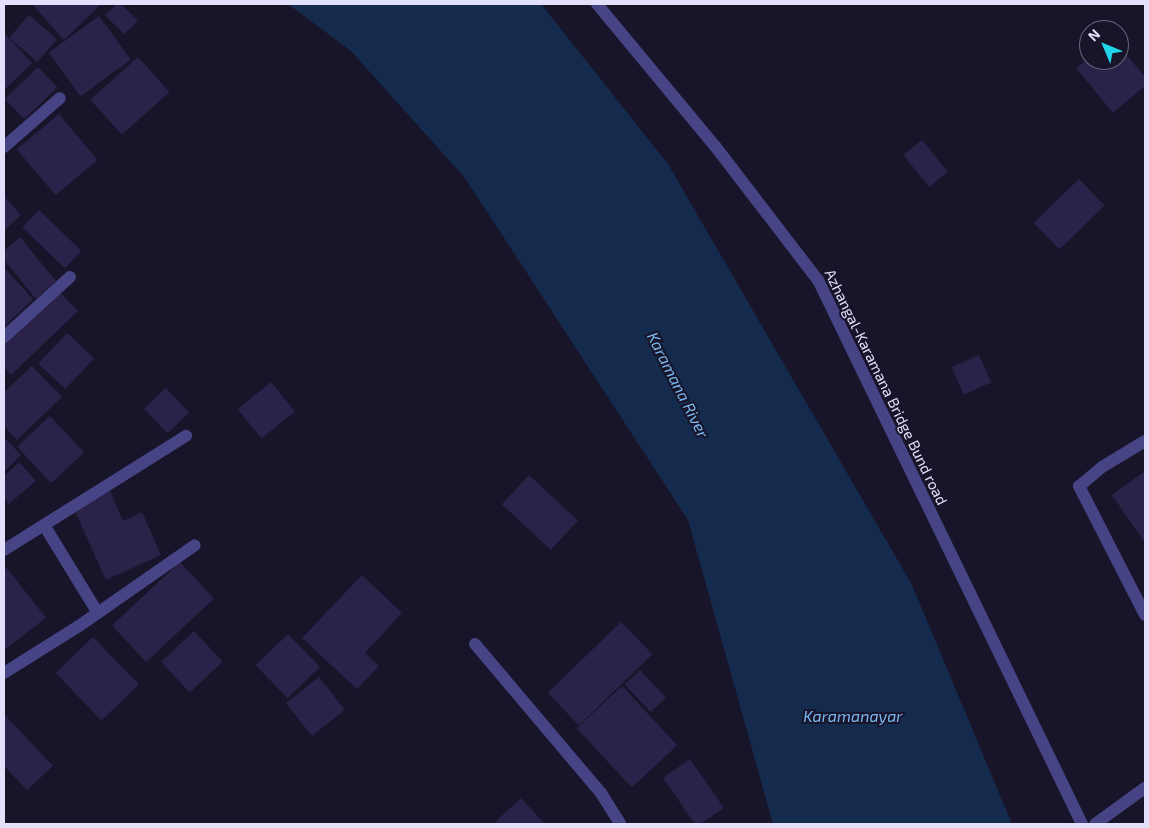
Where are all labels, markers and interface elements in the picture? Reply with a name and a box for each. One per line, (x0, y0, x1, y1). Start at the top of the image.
north arrow (1079, 20, 1129, 70)
text: N (1084, 25, 1103, 44)
street label: Azhangal-Karamana Bridge Bund road (821, 266, 951, 508)
water label: Karamana River (643, 329, 713, 441)
water label: Karamanayar (803, 706, 903, 726)

